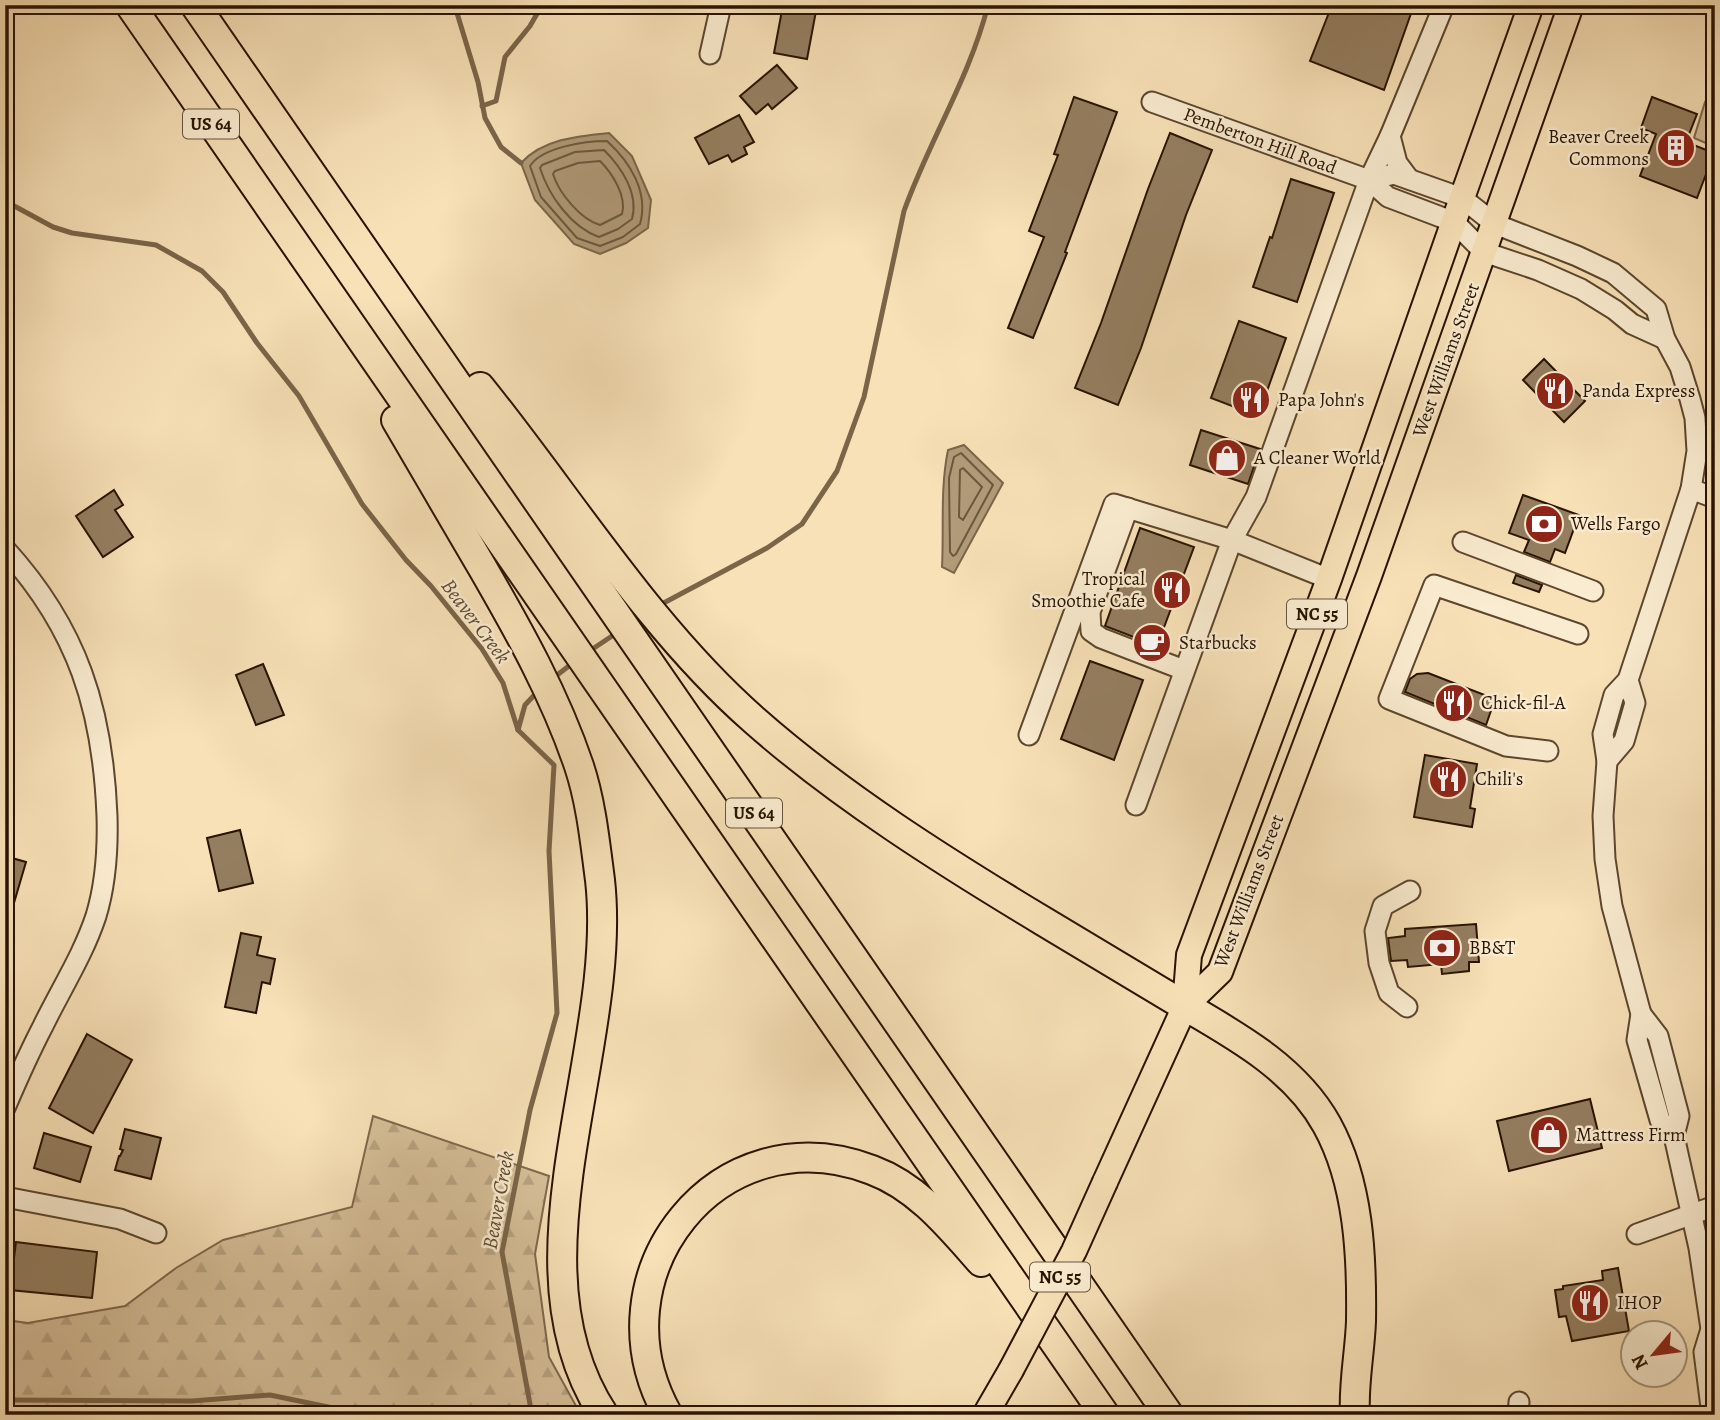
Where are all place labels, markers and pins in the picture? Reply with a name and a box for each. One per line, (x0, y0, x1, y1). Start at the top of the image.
place label: Beaver Creek Commons (1548, 124, 1650, 172)
building icon: Beaver Creek Commons (1655, 127, 1697, 169)
restaurant icon: Panda Express (1534, 370, 1576, 412)
place label: Panda Express (1582, 378, 1695, 404)
restaurant icon: Papa John's (1230, 379, 1272, 421)
place label: Papa John's (1278, 387, 1365, 413)
shop icon: A Cleaner World (1206, 437, 1248, 479)
place label: A Cleaner World (1253, 445, 1381, 471)
bank icon: Wells Fargo (1523, 503, 1565, 545)
place label: Wells Fargo (1570, 511, 1661, 537)
place label: Tropical Smoothie Cafe (1031, 566, 1145, 614)
restaurant icon: Tropical Smoothie Cafe (1151, 569, 1193, 611)
cafe icon: Starbucks (1131, 622, 1173, 664)
place label: Starbucks (1179, 630, 1257, 656)
restaurant icon: Chick-fil-A (1433, 682, 1475, 724)
place label: Chick-fil-A (1481, 690, 1567, 716)
restaurant icon: Chili's (1427, 758, 1469, 800)
place label: Chili's (1475, 766, 1523, 792)
bank icon: BB&T (1421, 927, 1463, 969)
place label: BB&T (1469, 935, 1516, 961)
shop icon: Mattress Firm (1528, 1114, 1570, 1156)
place label: Mattress Firm (1576, 1122, 1686, 1148)
restaurant icon: IHOP (1569, 1282, 1611, 1324)
place label: IHOP (1617, 1290, 1662, 1316)

